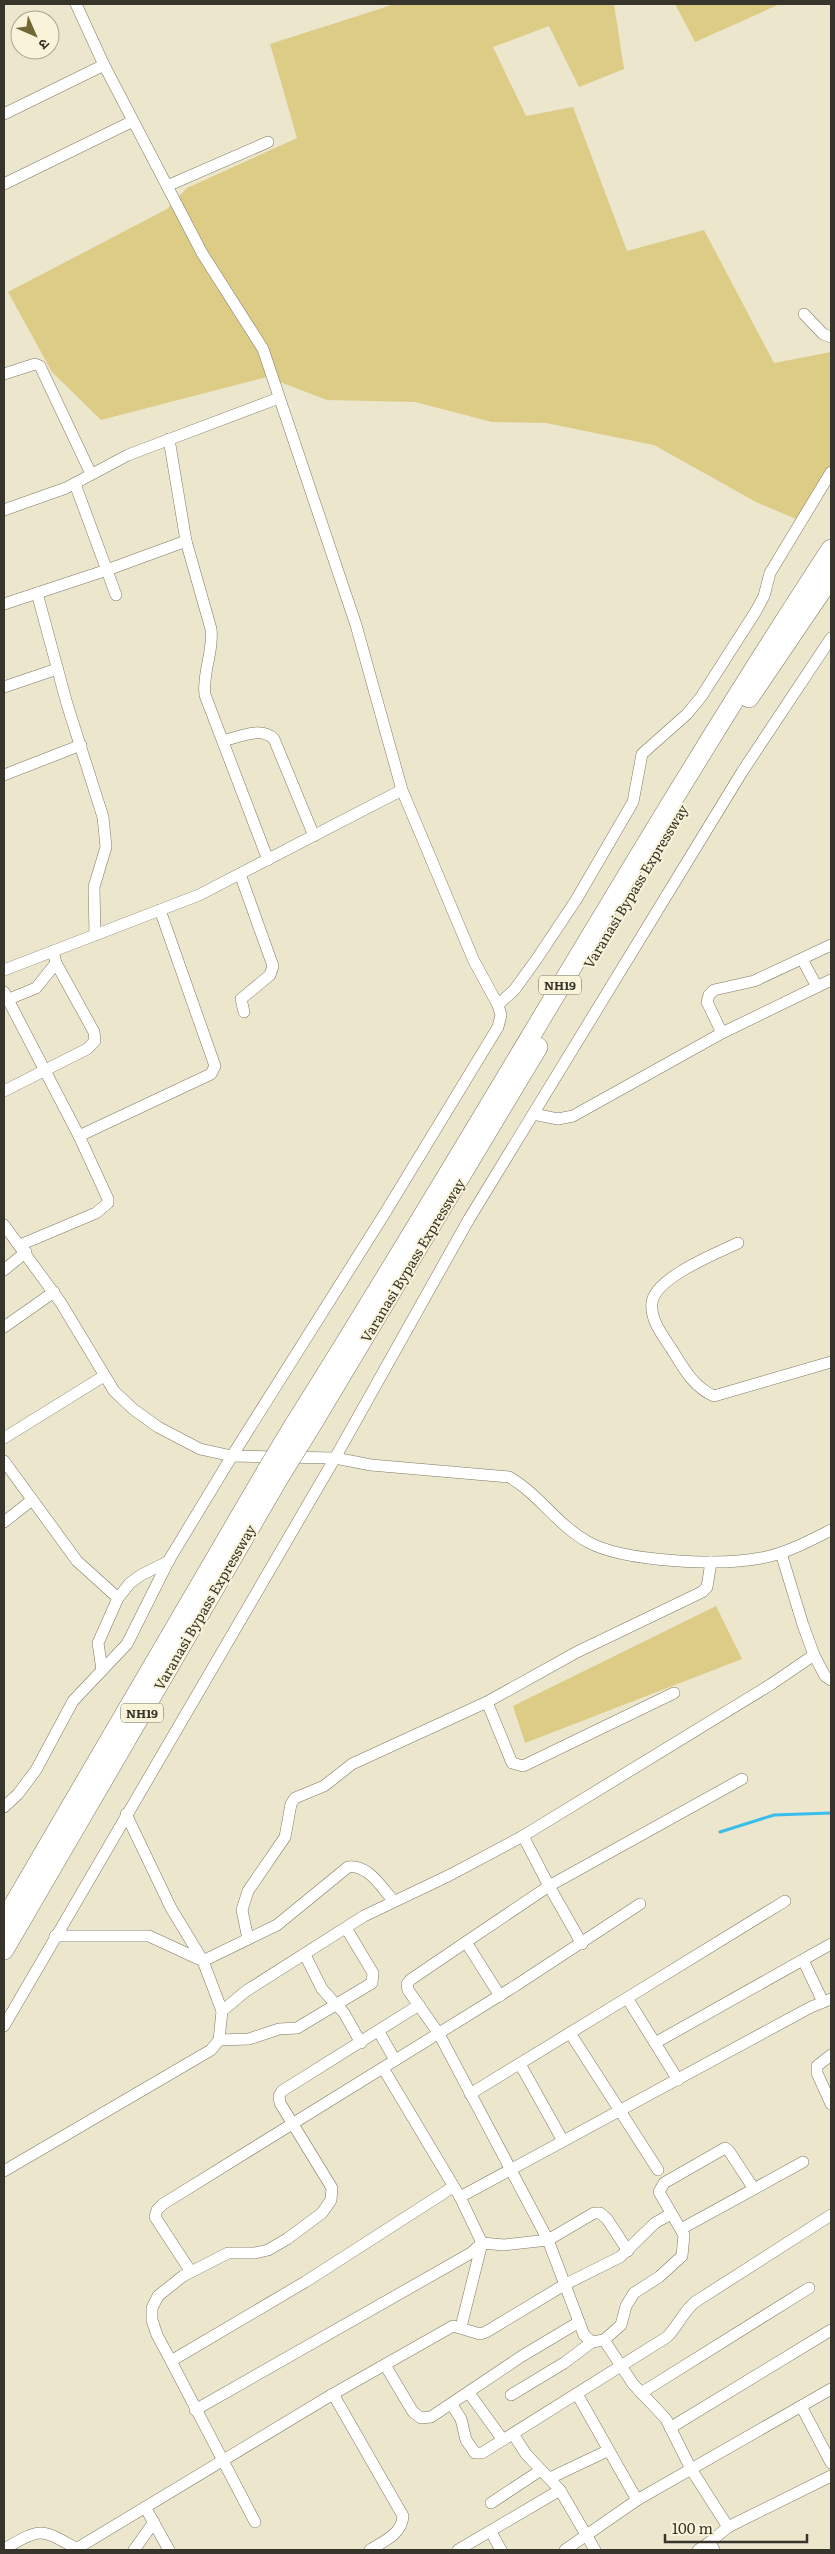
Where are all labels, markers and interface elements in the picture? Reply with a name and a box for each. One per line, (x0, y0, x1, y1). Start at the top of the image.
north arrow (10, 10, 60, 60)
text: उ (34, 35, 55, 55)
street label: Varanasi Bypass Expressway (578, 799, 692, 972)
road number: NH19 (539, 976, 581, 994)
street label: Varanasi Bypass Expressway (355, 1173, 469, 1346)
street label: Varanasi Bypass Expressway (148, 1520, 260, 1693)
road number: NH19 (121, 1704, 163, 1722)
scale bar (665, 2512, 808, 2544)
text: 100 m (672, 2516, 713, 2539)

